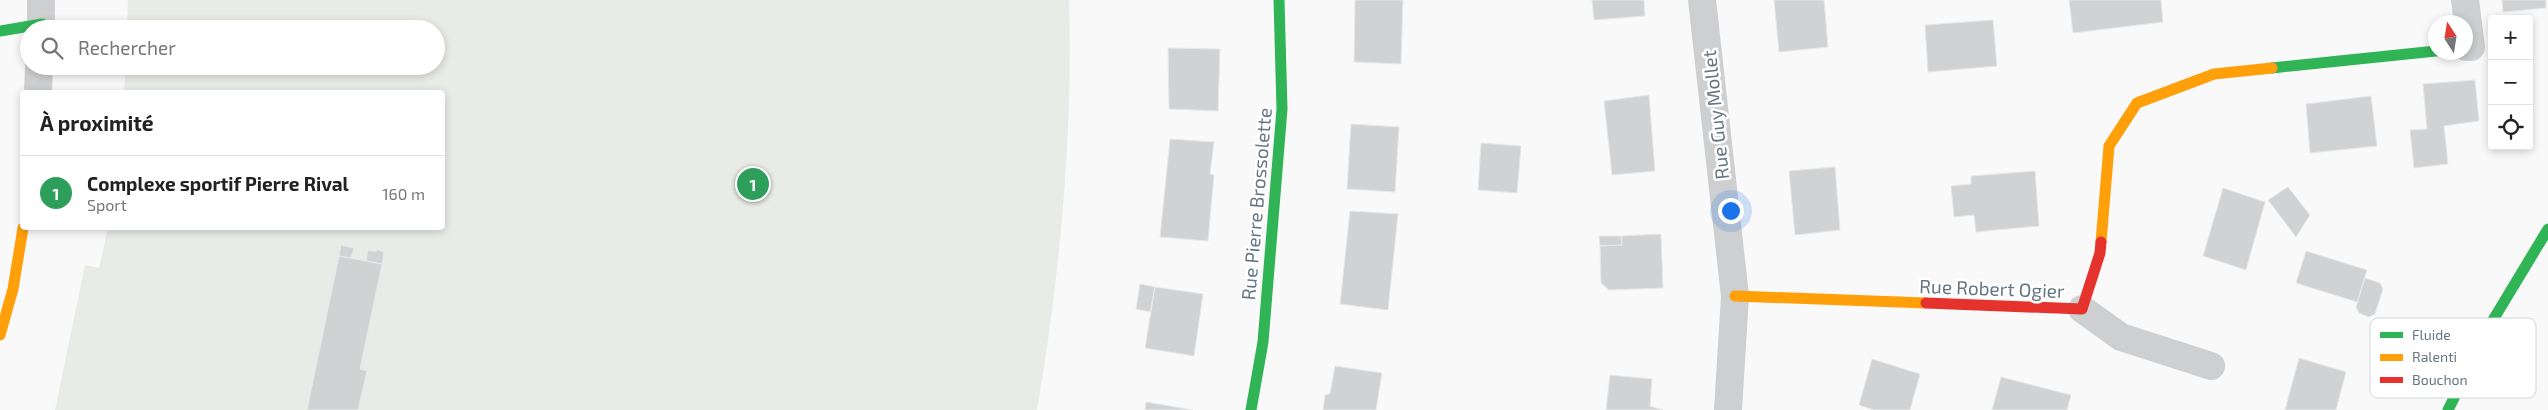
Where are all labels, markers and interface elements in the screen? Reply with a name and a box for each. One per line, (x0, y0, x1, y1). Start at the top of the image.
north arrow (2428, 15, 2473, 60)
map controls (2488, 15, 2533, 150)
button: + (2488, 15, 2533, 60)
search box (20, 20, 445, 75)
icon: search (38, 34, 66, 62)
text: Rechercher (78, 36, 176, 59)
street label: Rue Guy Mollet (1697, 49, 1733, 181)
button: − (2488, 60, 2533, 105)
button: locate (2488, 105, 2533, 150)
street label: Rue Pierre Brossolette (1236, 107, 1276, 301)
text: À proximité (40, 110, 154, 135)
pin: 1 (737, 165, 769, 203)
text: Complexe sportif Pierre Rival (87, 172, 349, 195)
text: 1 (53, 184, 59, 203)
text: 160 m (382, 184, 425, 203)
text: Sport (87, 195, 127, 214)
your location (1718, 198, 1744, 224)
street label: Rue Robert Ogier (1919, 274, 2065, 302)
legend (2370, 318, 2536, 398)
text: Fluide (2412, 326, 2451, 343)
text: Ralenti (2412, 348, 2457, 365)
text: Bouchon (2412, 371, 2468, 388)

